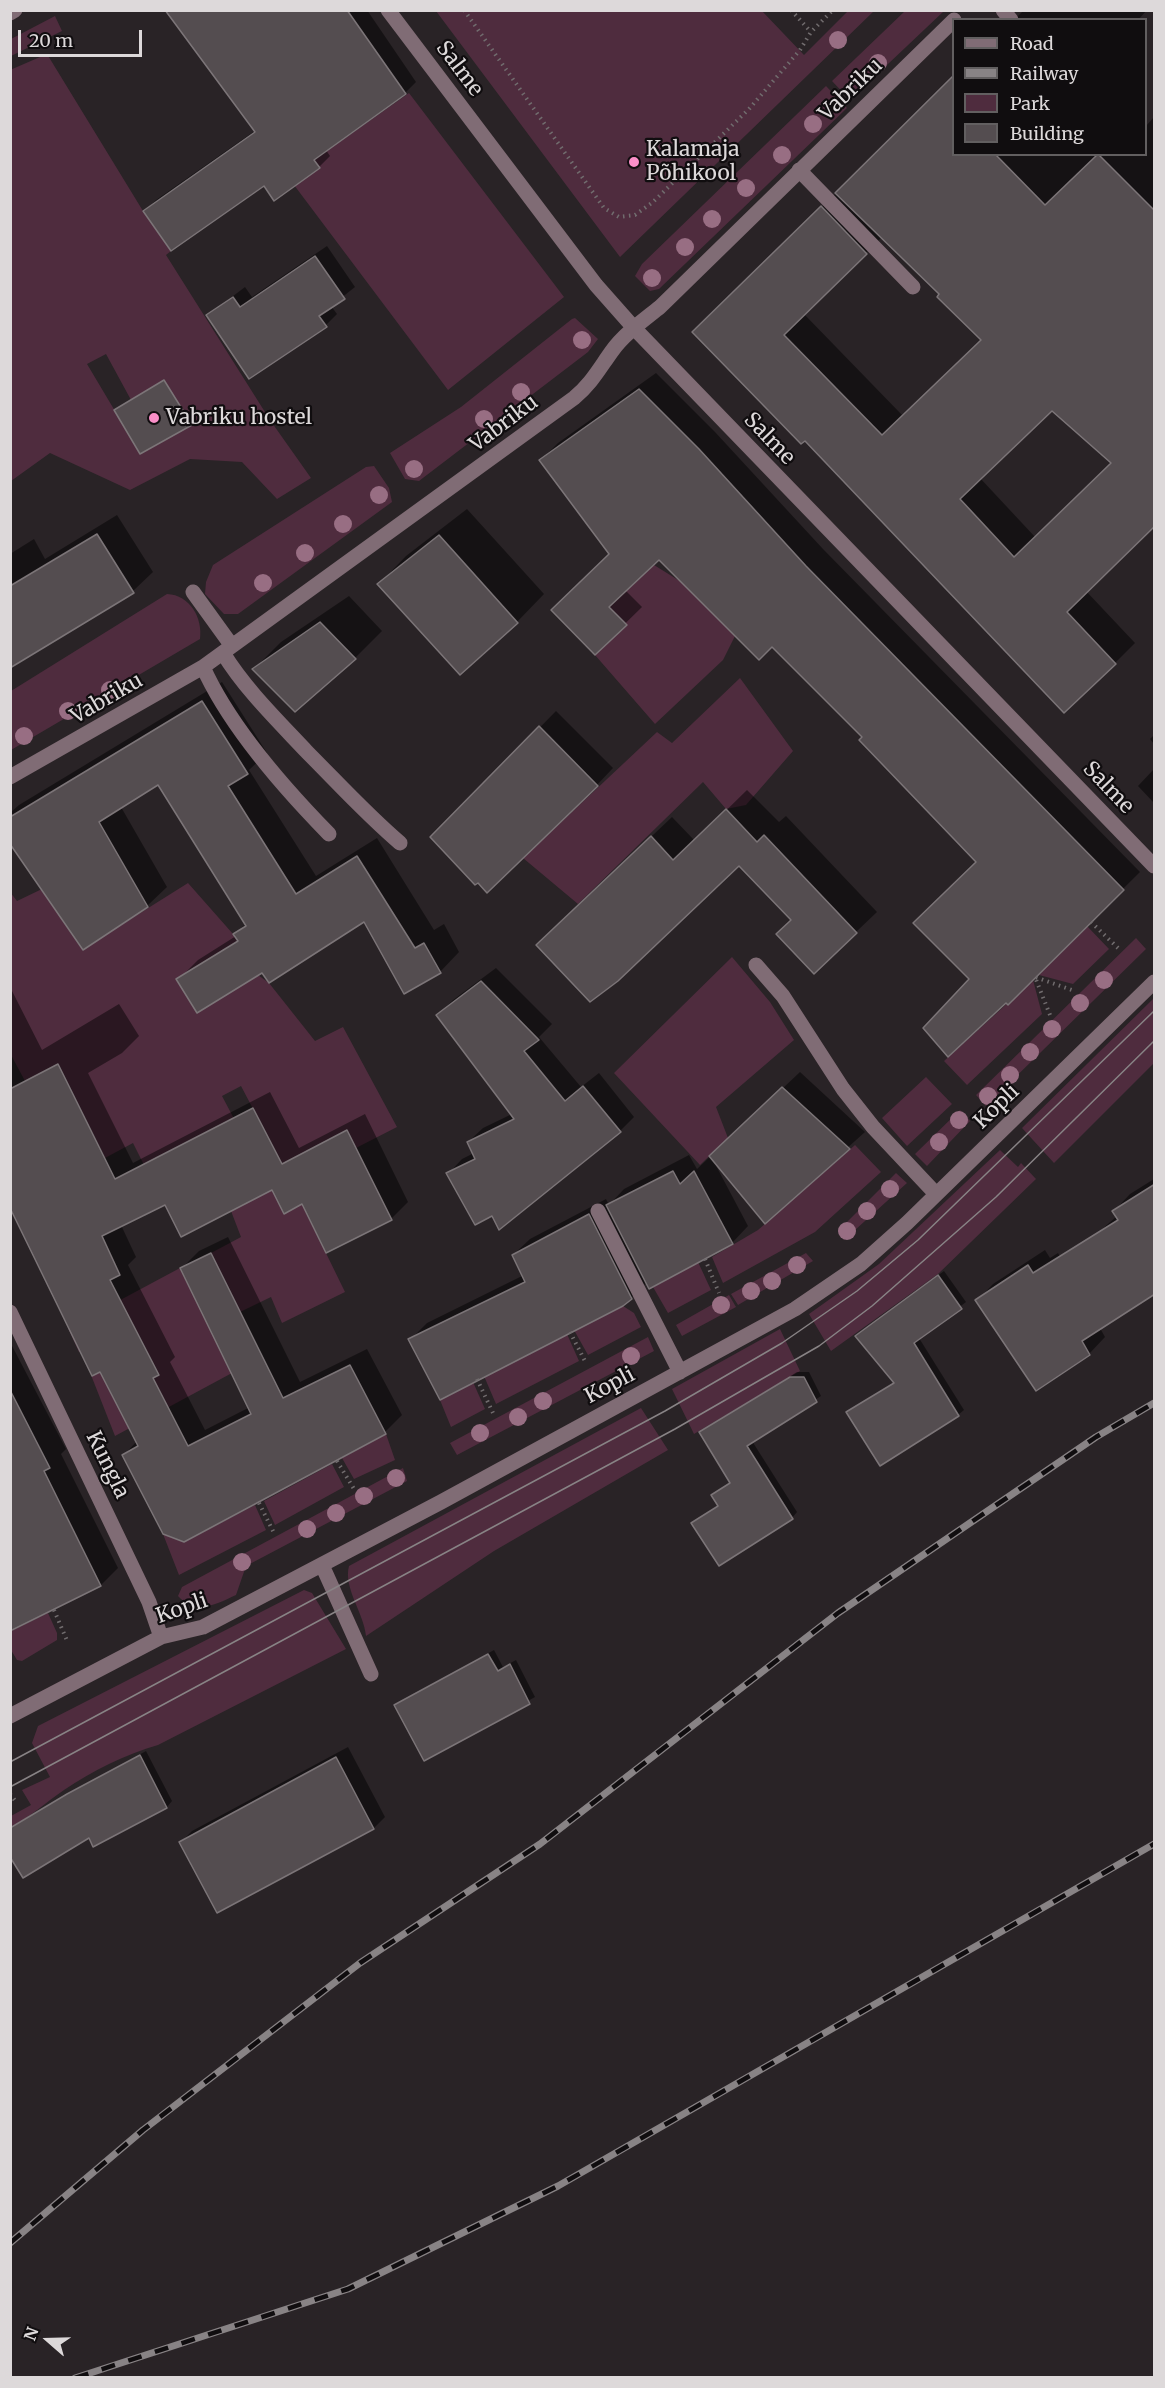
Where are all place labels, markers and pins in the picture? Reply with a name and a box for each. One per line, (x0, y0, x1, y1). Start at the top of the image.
place label: Kalamaja Põhikool (646, 137, 740, 187)
marker: Kalamaja Põhikool (627, 155, 641, 169)
place label: Vabriku hostel (166, 405, 312, 431)
marker: Vabriku hostel (147, 411, 161, 425)

